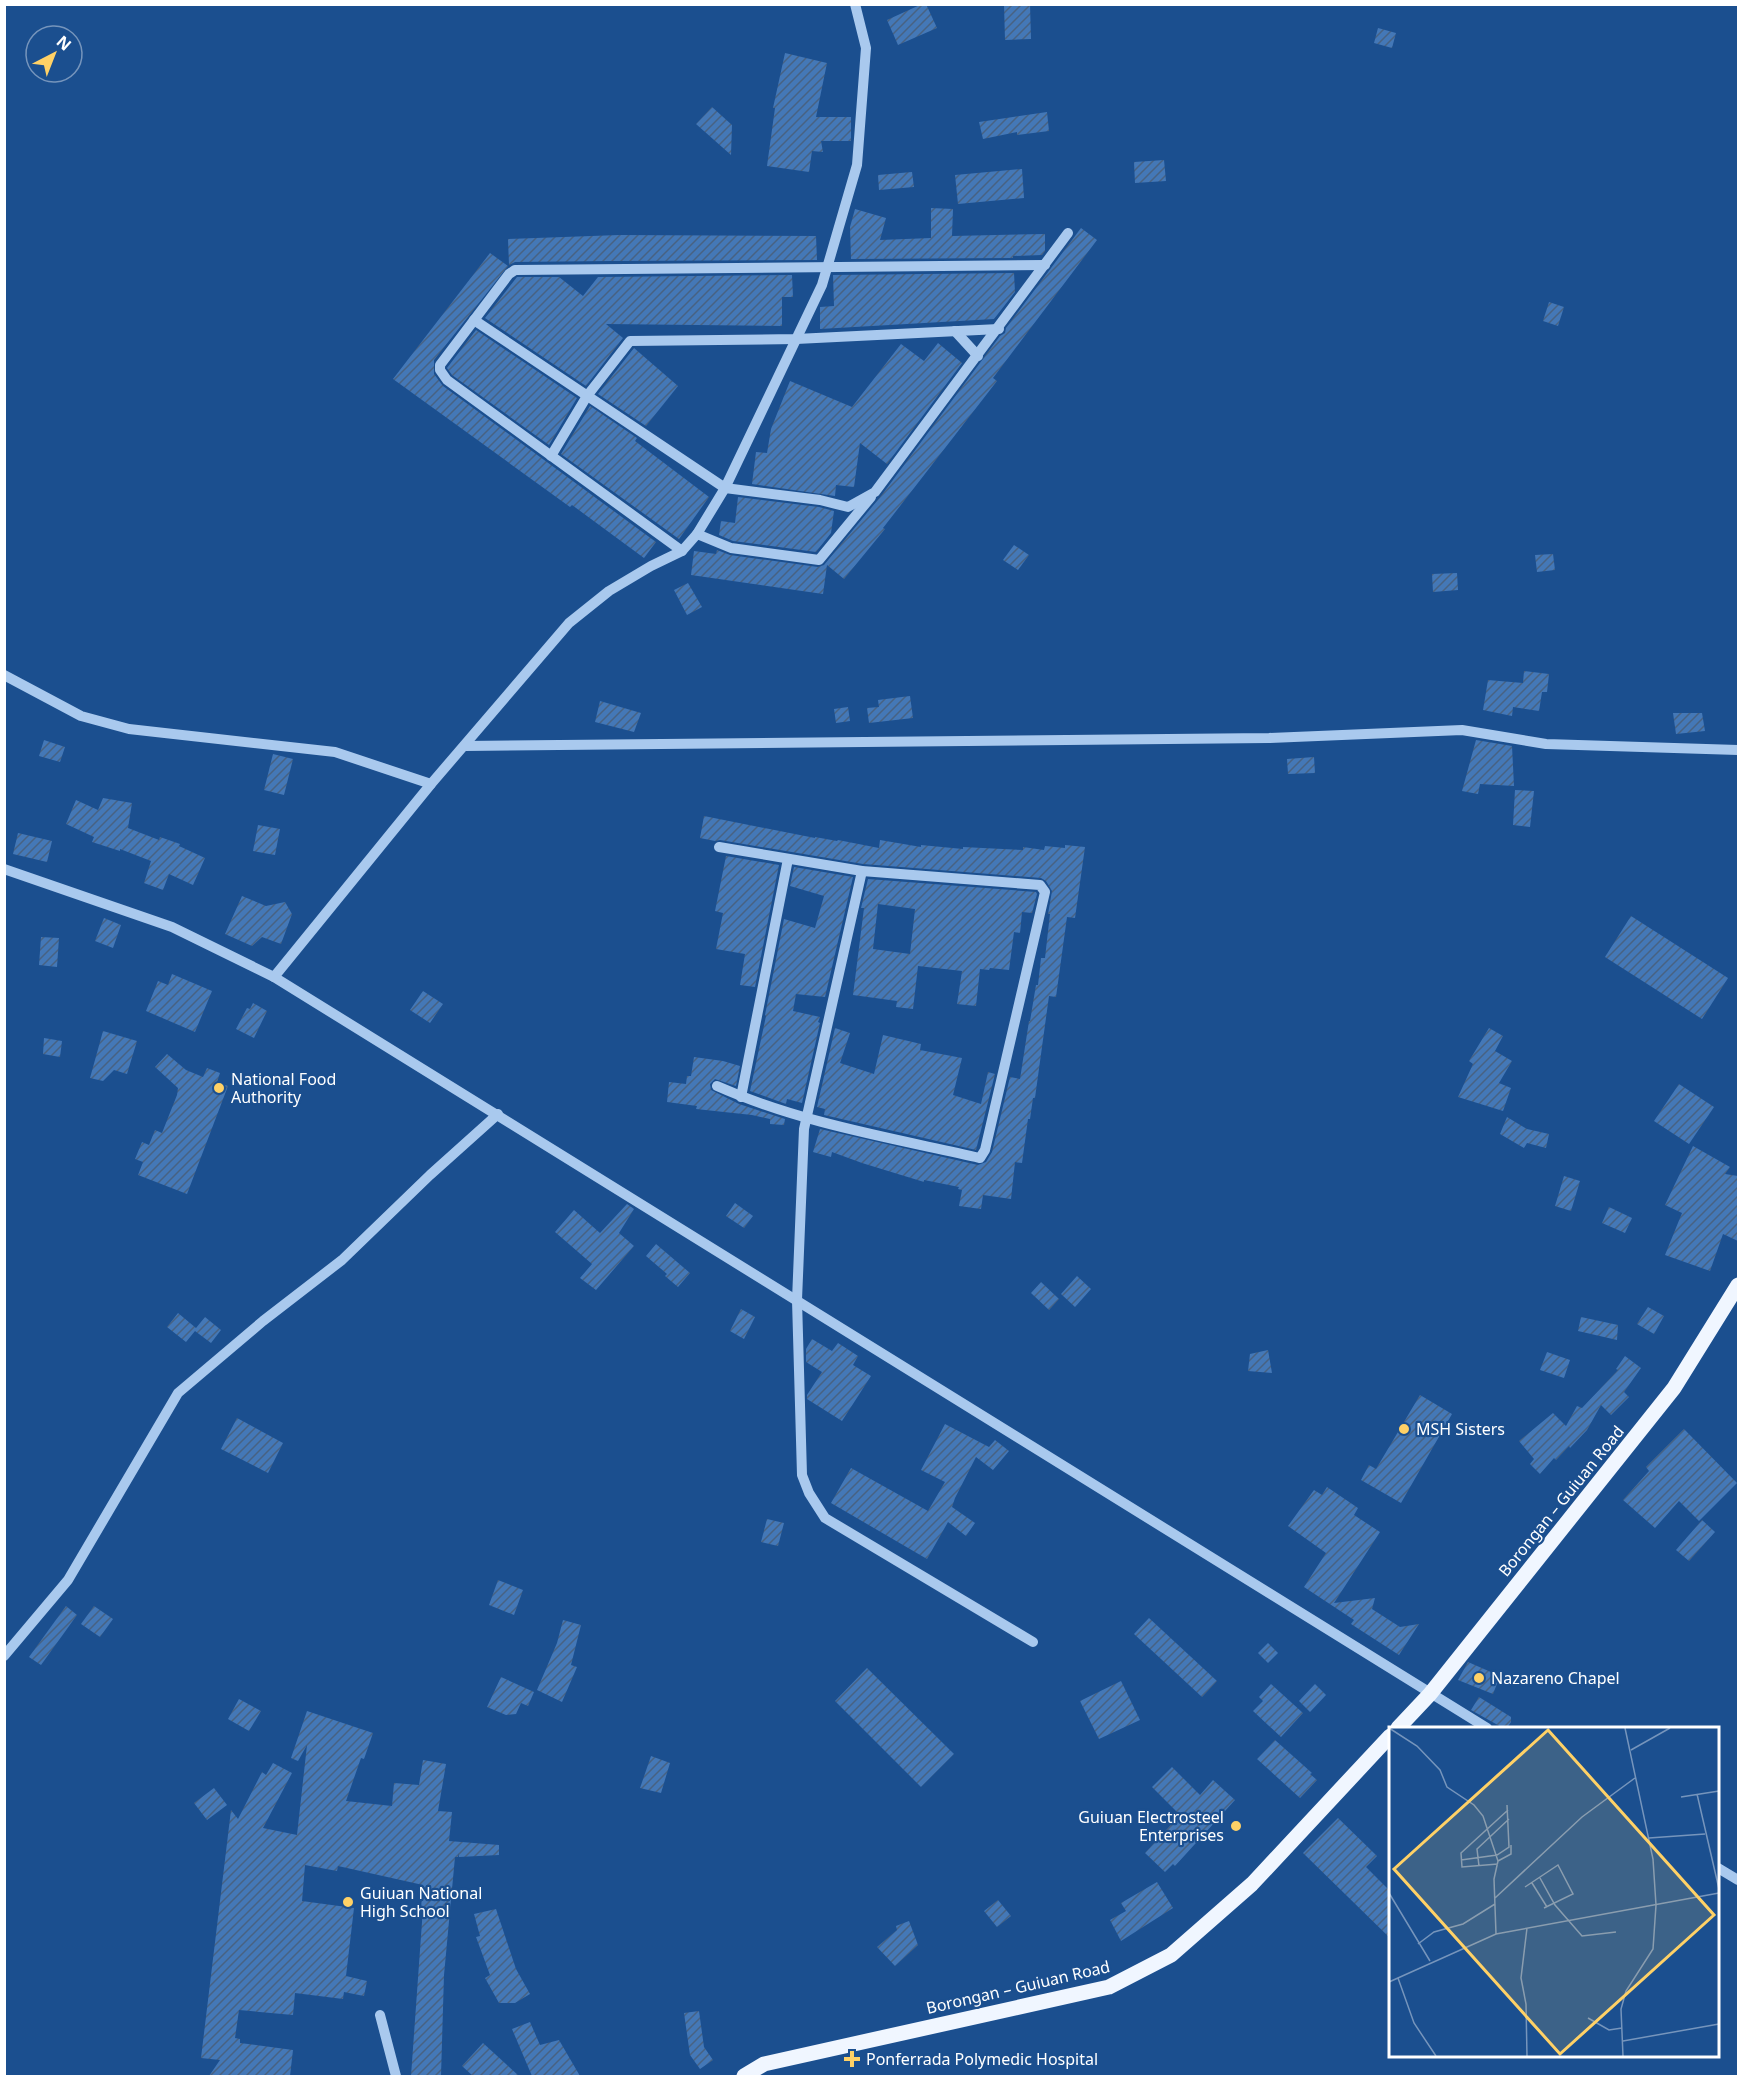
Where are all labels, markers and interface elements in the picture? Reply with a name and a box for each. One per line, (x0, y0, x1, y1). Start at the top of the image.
north arrow (24, 24, 84, 84)
text: N (52, 30, 76, 55)
place label: National Food Authority (231, 1068, 336, 1108)
marker: National Food Authority (212, 1081, 226, 1095)
place label: MSH Sisters (1416, 1418, 1505, 1440)
street label: Borongan – Guiuan Road (1493, 1421, 1629, 1581)
marker: MSH Sisters (1397, 1422, 1411, 1436)
place label: Nazareno Chapel (1491, 1667, 1620, 1689)
marker: Nazareno Chapel (1472, 1671, 1486, 1685)
inset map (1389, 1727, 1719, 2057)
place label: Guiuan Electrosteel Enterprises (1078, 1806, 1224, 1846)
marker: Guiuan Electrosteel Enterprises (1229, 1819, 1243, 1833)
place label: Guiuan National High School (360, 1882, 482, 1922)
marker: Guiuan National High School (341, 1895, 355, 1909)
street label: Borongan – Guiuan Road (924, 1955, 1112, 2019)
place label: Ponferrada Polymedic Hospital (866, 2048, 1098, 2070)
marker: Ponferrada Polymedic Hospital (843, 2050, 861, 2068)

